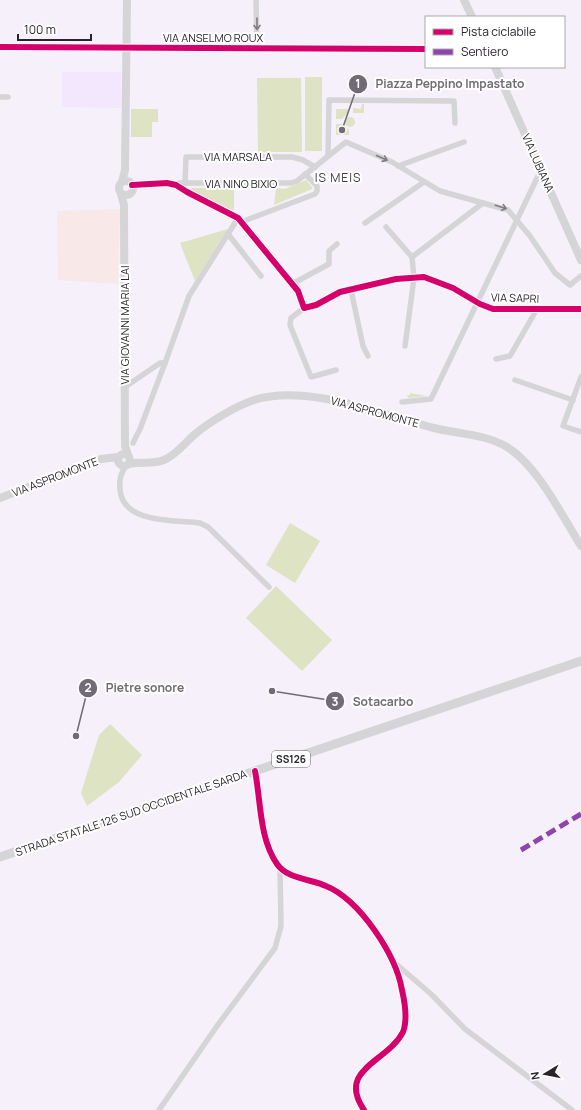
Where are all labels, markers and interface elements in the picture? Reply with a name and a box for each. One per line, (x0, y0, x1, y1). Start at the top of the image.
scale bar (18, 16, 91, 42)
legend (425, 16, 565, 68)
one-way arrow (253, 17, 261, 30)
text: 100 m (24, 21, 56, 38)
text: Pista ciclabile (461, 23, 536, 40)
street label: VIA ANSELMO ROUX (163, 30, 263, 45)
text: Sentiero (461, 43, 508, 60)
callout: Piazza Peppino Impastato (348, 72, 533, 96)
text: 1 (355, 75, 361, 92)
text: Piazza Peppino Impastato (375, 75, 525, 92)
street label: VIA LUBIANA (519, 131, 558, 194)
street label: VIA MARSALA (204, 149, 272, 164)
one-way arrow (376, 155, 388, 162)
district label: IS MEIS (315, 169, 361, 186)
street label: VIA NINO BIXIO (205, 176, 277, 191)
one-way arrow (494, 204, 507, 211)
street label: VIA GIOVANNI MARIA LAI (117, 265, 132, 385)
street label: VIA SAPRI (491, 289, 539, 306)
street label: VIA ASPROMONTE (329, 392, 421, 431)
street label: VIA ASPROMONTE (10, 453, 100, 500)
callout: Pietre sonore (78, 676, 192, 700)
text: 2 (84, 679, 92, 696)
text: Pietre sonore (106, 679, 184, 696)
callout: Sotacarbo (325, 689, 421, 713)
text: 3 (332, 693, 339, 710)
text: Sotacarbo (353, 693, 413, 710)
road number: SS126 (272, 751, 310, 767)
street label: STRADA STATALE 126 SUD OCCIDENTALE SARDA (13, 766, 249, 859)
north arrow (525, 1054, 565, 1094)
text: N (527, 1071, 543, 1081)

